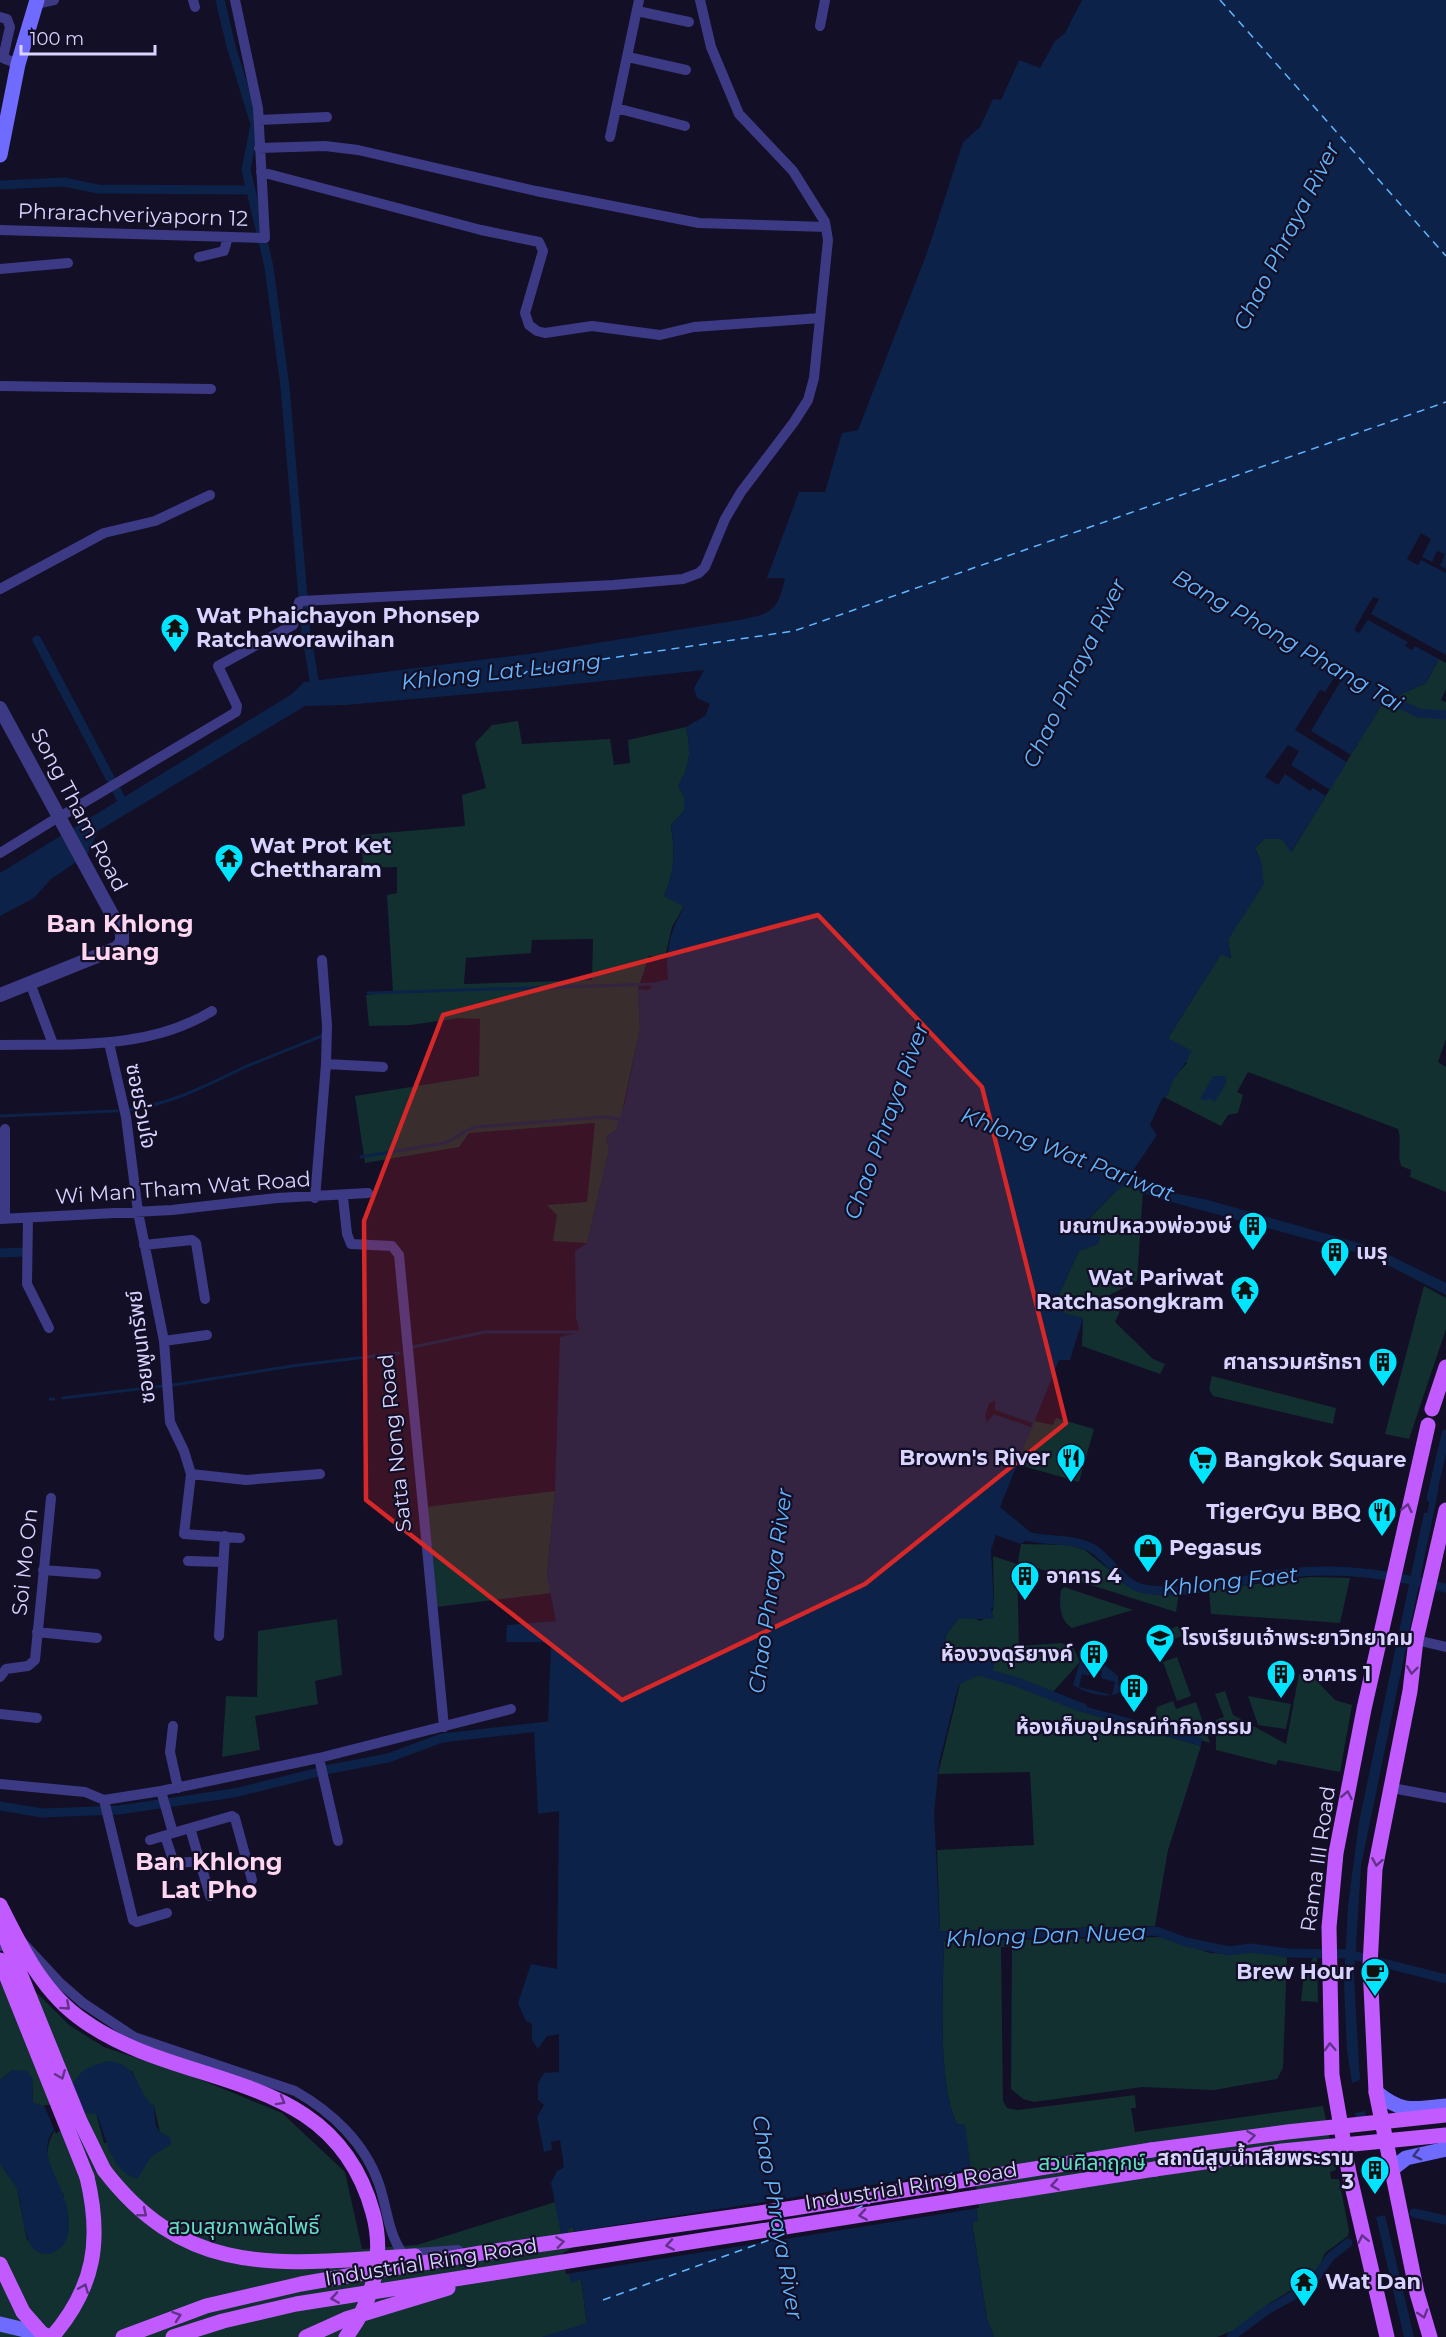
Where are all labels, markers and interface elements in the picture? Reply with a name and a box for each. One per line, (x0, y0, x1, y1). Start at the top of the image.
scale bar (21, 18, 154, 56)
text: 100 m (30, 28, 84, 50)
water label: Chao Phraya River (1227, 137, 1346, 335)
street label: Phrarachveriyaporn 12 (17, 198, 249, 231)
water label: Bang Phong Phang Tai (1168, 564, 1408, 717)
water label: Chao Phraya River (1017, 573, 1132, 772)
place label: Wat Phaichayon Phonsep Ratchaworawihan (196, 603, 480, 652)
temple icon: Wat Phaichayon Phonsep Ratchaworawihan (159, 612, 191, 654)
water label: Khlong Lat Luang (400, 648, 602, 695)
street label: Song Tham Road (26, 724, 133, 896)
place label: Wat Prot Ket Chettharam (250, 833, 392, 882)
temple icon: Wat Prot Ket Chettharam (213, 842, 245, 884)
district label: Ban Khlong Luang (46, 909, 194, 966)
water label: Chao Phraya River (838, 1018, 935, 1223)
street label: ซอยร่วมใจ (121, 1061, 162, 1151)
water label: Khlong Wat Pariwat (957, 1101, 1178, 1208)
street label: Wi Man Tham Wat Road (54, 1166, 312, 1209)
building icon: มณฑปหลวงพ่อวงษ์ (1237, 1210, 1269, 1252)
place label: มณฑปหลวงพ่อวงษ์ (1059, 1213, 1232, 1238)
building icon: เมรุ (1319, 1236, 1351, 1278)
place label: เมรุ (1356, 1239, 1388, 1265)
place label: Wat Pariwat Ratchasongkram (1036, 1265, 1224, 1314)
temple icon: Wat Pariwat Ratchasongkram (1229, 1274, 1261, 1316)
street label: ซอยพูนทรัพย์ (121, 1289, 161, 1405)
building icon: ศาลารวมศรัทธา (1367, 1346, 1399, 1388)
place label: ศาลารวมศรัทธา (1223, 1349, 1362, 1374)
street label: Satta Nong Road (373, 1353, 416, 1533)
restaurant icon: Brown's River (1055, 1442, 1087, 1484)
supermarket icon: Bangkok Square (1187, 1444, 1219, 1486)
place label: Brown's River (899, 1445, 1050, 1470)
place label: Bangkok Square (1224, 1447, 1406, 1472)
water label: Chao Phraya River (743, 1486, 798, 1695)
restaurant icon: TigerGyu BBQ (1366, 1496, 1398, 1538)
place label: TigerGyu BBQ (1206, 1499, 1361, 1524)
one-way arrow (1400, 1503, 1413, 1513)
street label: Soi Mo On (6, 1507, 43, 1617)
shop icon: Pegasus (1132, 1532, 1164, 1574)
place label: Pegasus (1169, 1535, 1262, 1560)
building icon: อาคาร 4 (1009, 1560, 1041, 1602)
water label: Khlong Faet (1161, 1561, 1299, 1602)
place label: อาคาร 4 (1046, 1563, 1122, 1588)
school or university icon: โรงเรียนเจ้าพระยาวิทยาคม (1144, 1622, 1176, 1664)
place label: โรงเรียนเจ้าพระยาวิทยาคม (1181, 1625, 1413, 1650)
building icon: ห้องวงดุริยางค์ (1078, 1638, 1110, 1680)
place label: ห้องวงดุริยางค์ (941, 1641, 1073, 1667)
building icon: อาคาร 1 (1265, 1658, 1297, 1700)
place label: อาคาร 1 (1302, 1661, 1371, 1686)
one-way arrow (1406, 1666, 1419, 1675)
building icon: ห้องเก็บอุปกรณ์ทำกิจกรรม (1118, 1672, 1150, 1714)
place label: ห้องเก็บอุปกรณ์ทำกิจกรรม (1016, 1714, 1252, 1740)
street label: Rama III Road (1295, 1784, 1340, 1933)
one-way arrow (1340, 1791, 1353, 1801)
district label: Ban Khlong Lat Pho (135, 1847, 283, 1904)
one-way arrow (1371, 1857, 1383, 1866)
water label: Khlong Dan Nuea (945, 1919, 1147, 1952)
cafe icon: Brew Hour (1359, 1956, 1391, 1998)
place label: Brew Hour (1236, 1959, 1354, 1984)
one-way arrow (60, 1999, 70, 2010)
one-way arrow (1324, 2043, 1337, 2052)
one-way arrow (54, 2069, 66, 2080)
one-way arrow (275, 2094, 285, 2105)
water label: Chao Phraya River (746, 2113, 809, 2323)
one-way arrow (1246, 2131, 1256, 2143)
place label: สถานีสูบน้ำเสียพระราม 3 (1157, 2143, 1354, 2194)
one-way arrow (1412, 2147, 1422, 2160)
park label: สวนศิลาฤกษ์ (1038, 2150, 1146, 2175)
building icon: สถานีสูบน้ำเสียพระราม 3 (1359, 2154, 1391, 2196)
street label: Industrial Ring Road (803, 2156, 1019, 2215)
one-way arrow (1051, 2178, 1060, 2190)
one-way arrow (136, 2205, 147, 2216)
one-way arrow (858, 2209, 867, 2221)
park label: สวนสุขภาพลัดโพธิ์ (168, 2214, 320, 2240)
street label: Industrial Ring Road (323, 2232, 539, 2291)
one-way arrow (1358, 2235, 1371, 2245)
one-way arrow (555, 2236, 564, 2248)
one-way arrow (665, 2239, 675, 2251)
temple icon: Wat Dan (1288, 2266, 1320, 2308)
place label: Wat Dan (1325, 2269, 1421, 2294)
one-way arrow (77, 2283, 89, 2294)
one-way arrow (330, 2291, 340, 2304)
one-way arrow (1416, 2308, 1428, 2318)
one-way arrow (171, 2310, 182, 2323)

